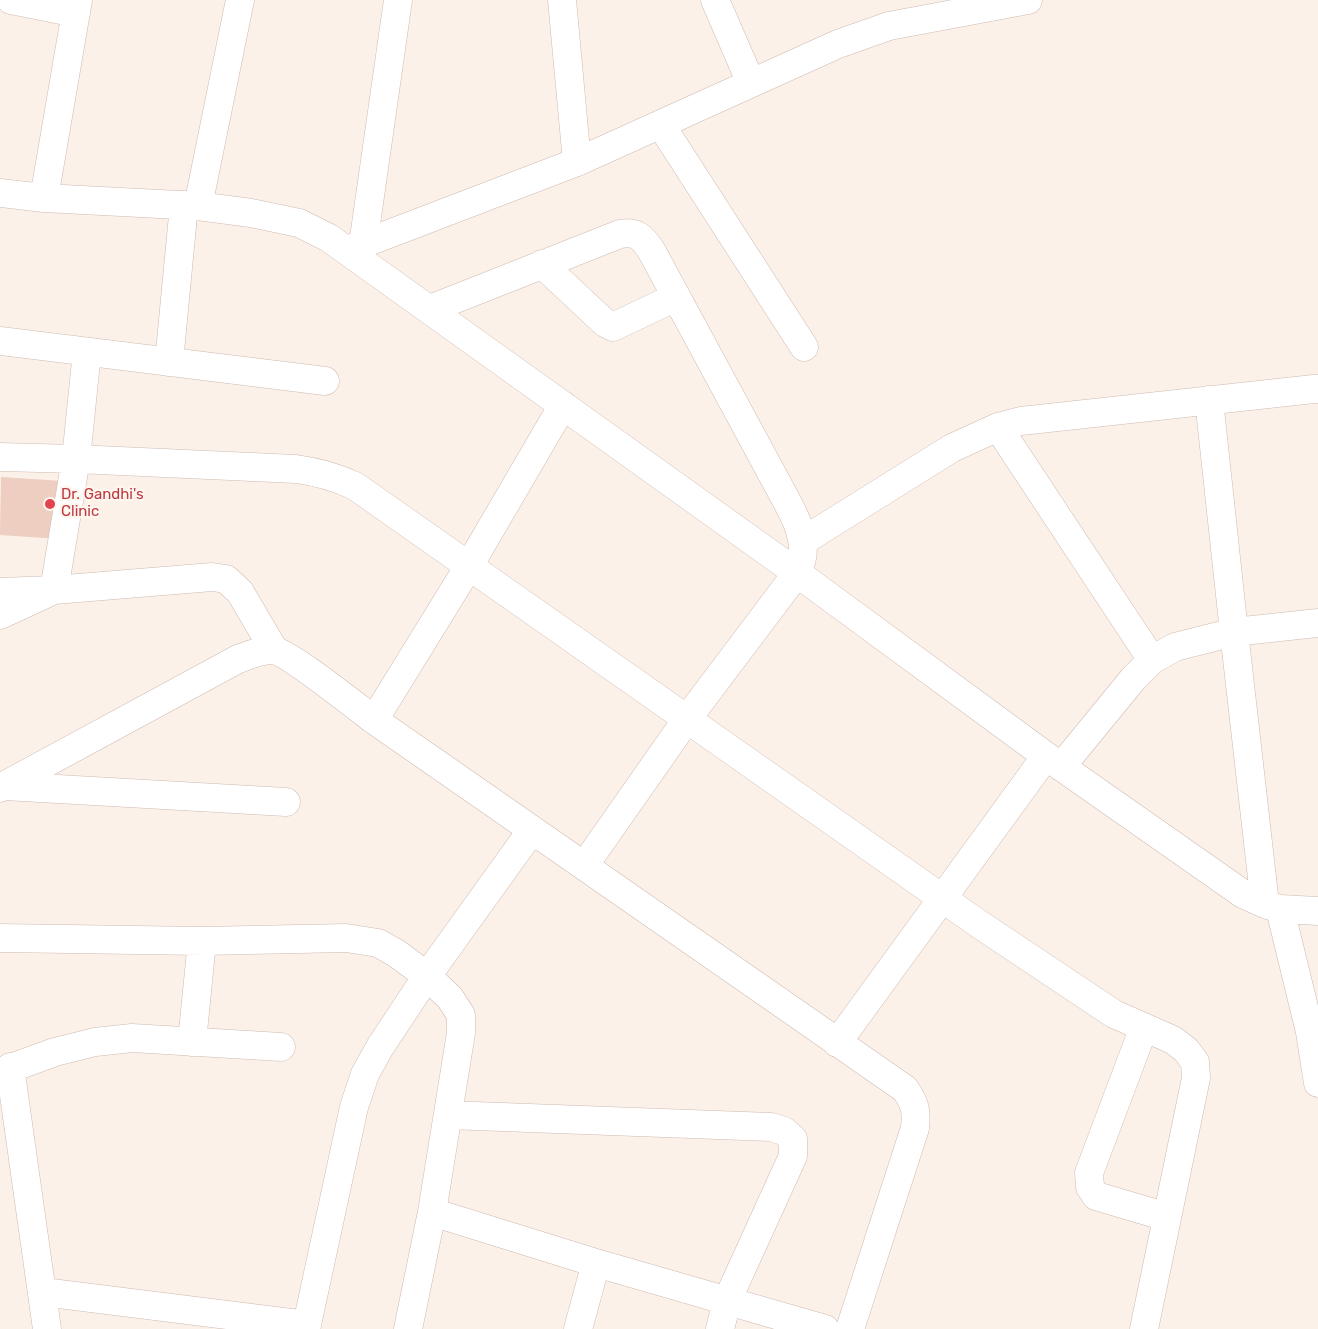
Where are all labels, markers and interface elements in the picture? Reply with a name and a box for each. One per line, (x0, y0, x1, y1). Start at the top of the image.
place label: Dr. Gandhi's Clinic (61, 486, 144, 521)
marker: Dr. Gandhi's Clinic (43, 497, 57, 511)

